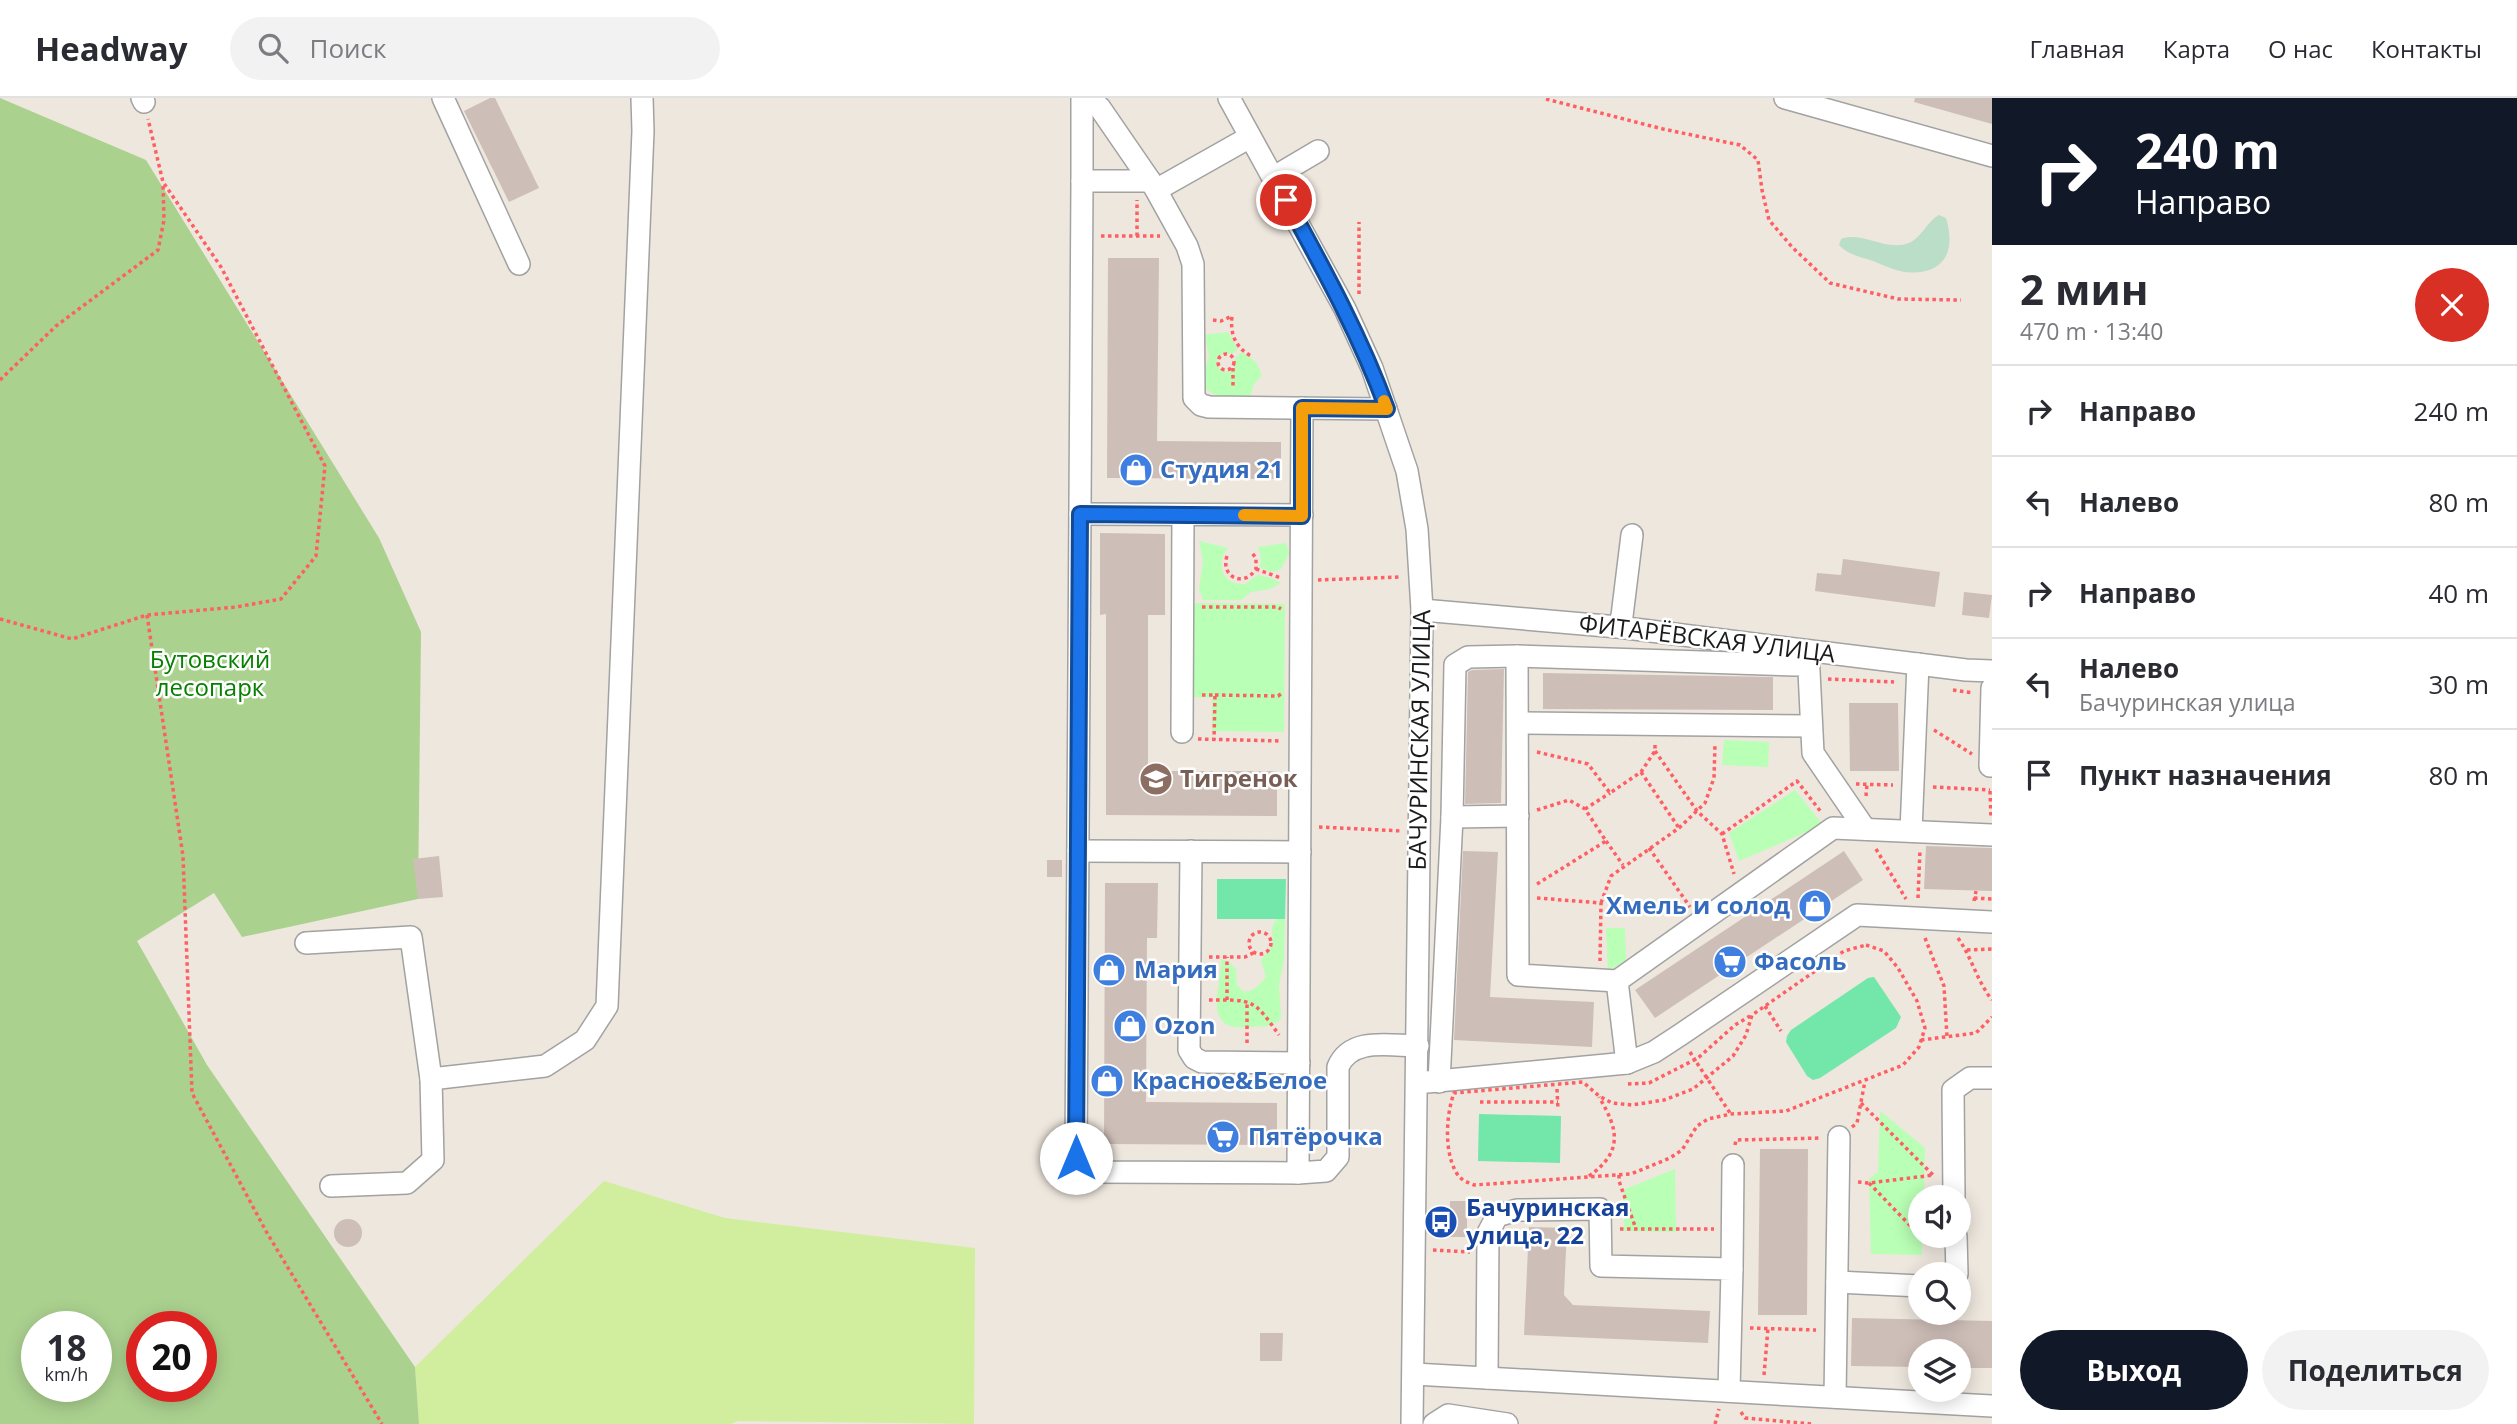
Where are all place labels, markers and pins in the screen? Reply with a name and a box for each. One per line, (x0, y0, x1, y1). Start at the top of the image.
pin (1256, 170, 1316, 230)
shop icon: Студия 21 (1117, 451, 1155, 489)
place label: Студия 21 (1160, 452, 1283, 485)
school or university icon: Тигренок (1137, 760, 1175, 798)
place label: Тигренок (1180, 761, 1298, 794)
shop icon: Хмель и солод (1796, 887, 1834, 925)
place label: Хмель и солод (1606, 888, 1790, 921)
supermarket icon: Фасоль (1711, 943, 1749, 981)
place label: Фасоль (1754, 944, 1847, 977)
shop icon: Мария (1090, 951, 1128, 989)
place label: Мария (1134, 952, 1218, 985)
shop icon: Ozon (1111, 1007, 1149, 1045)
place label: Ozon (1154, 1008, 1215, 1041)
shop icon: Красное&Белое (1088, 1062, 1126, 1100)
place label: Красное&Белое (1132, 1063, 1327, 1096)
supermarket icon: Пятёрочка (1204, 1118, 1242, 1156)
place label: Пятёрочка (1248, 1119, 1383, 1152)
place label: Бачуринская улица, 22 (1466, 1190, 1630, 1251)
bus stop icon: Бачуринская улица, 22 (1422, 1203, 1460, 1241)

